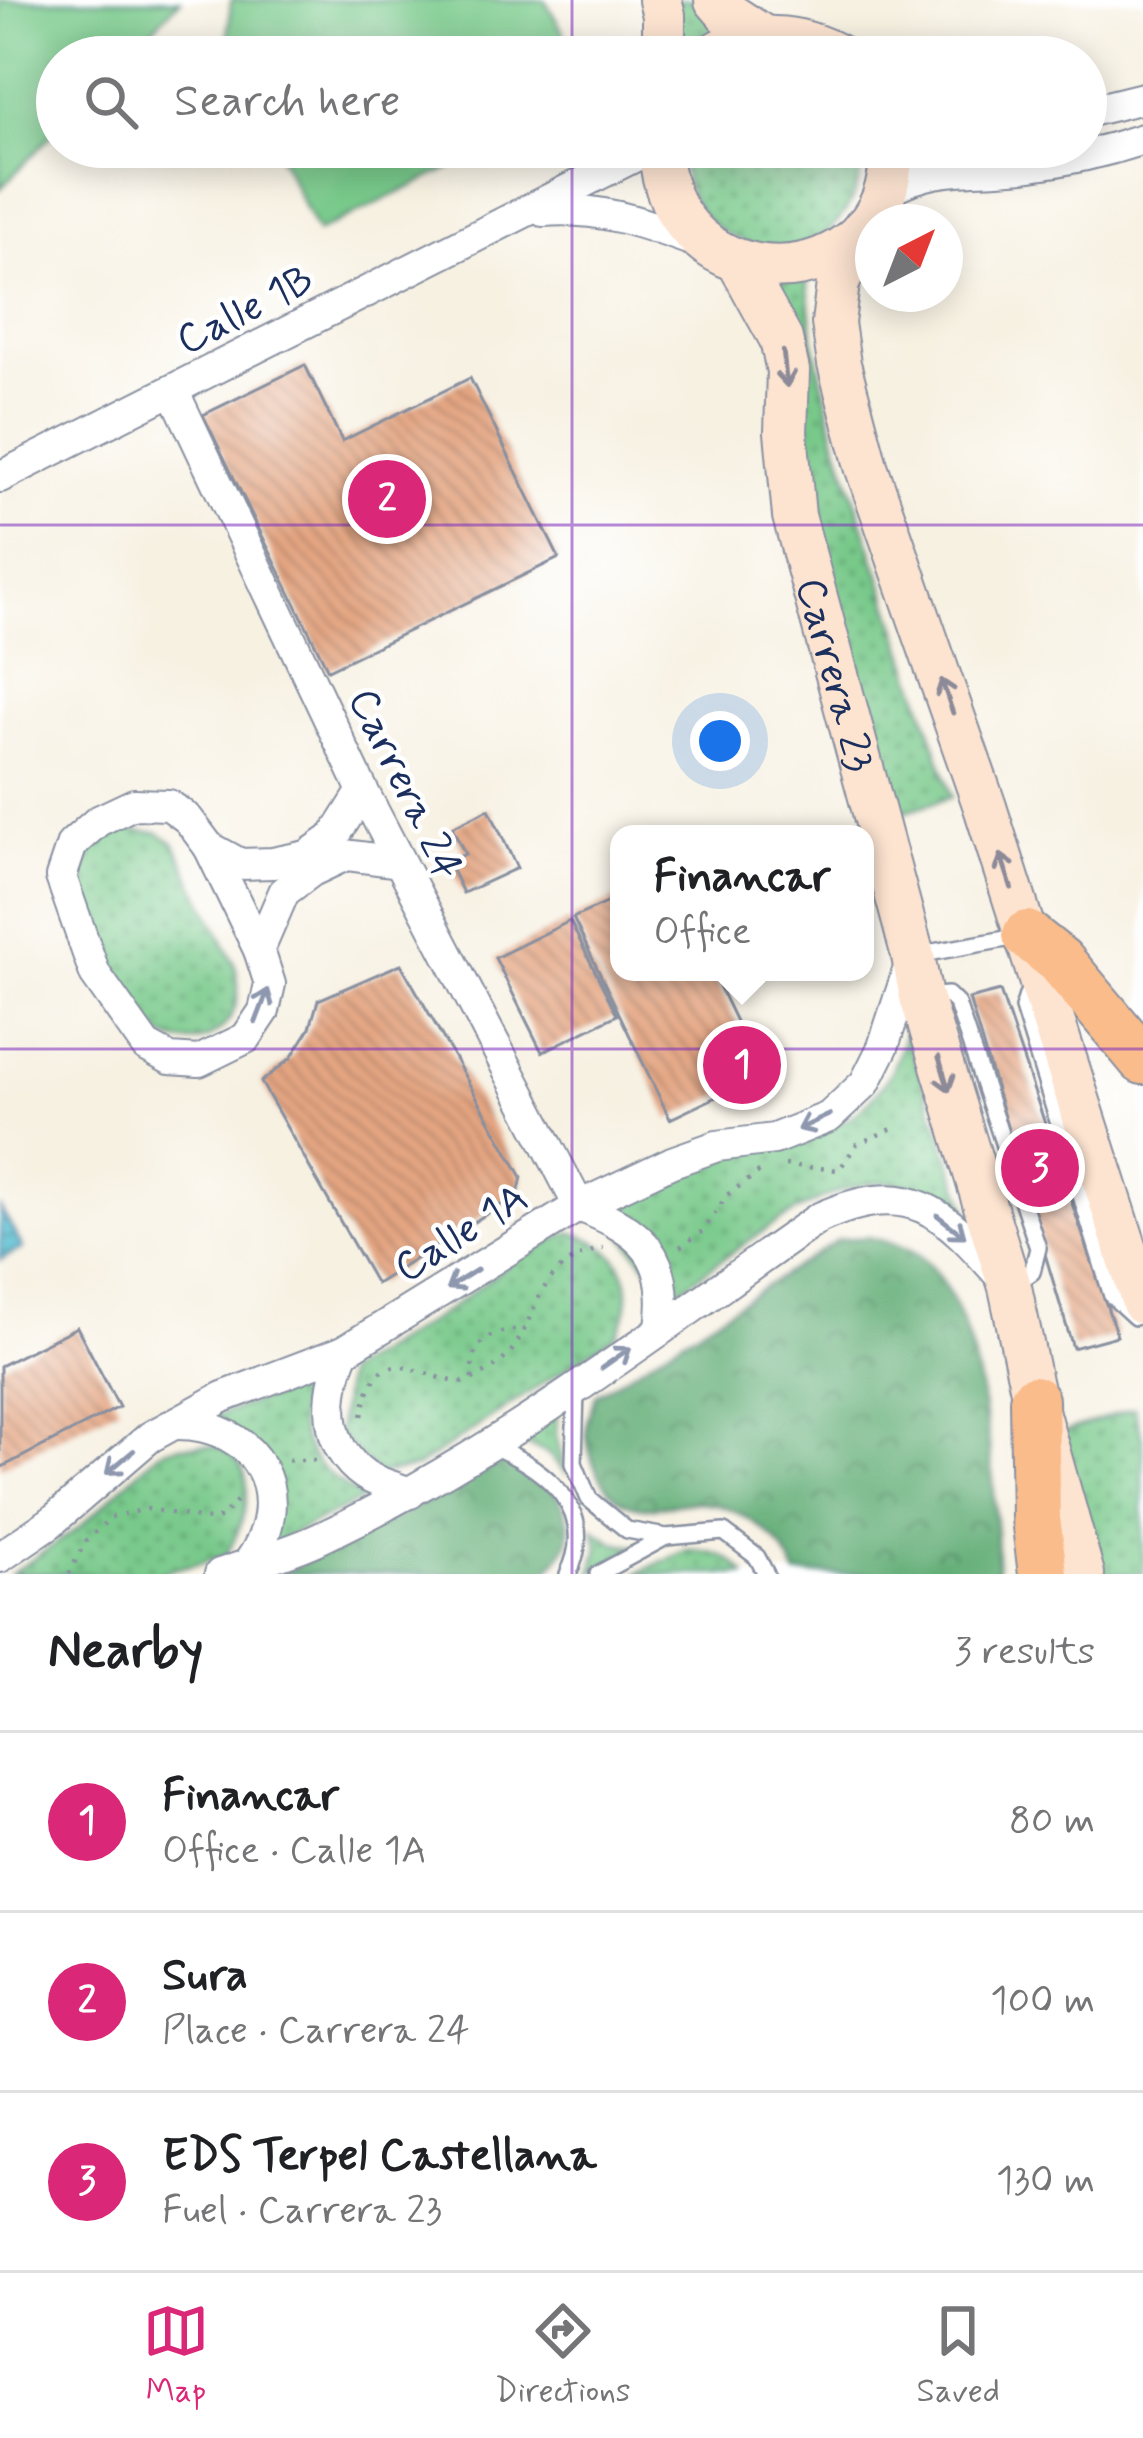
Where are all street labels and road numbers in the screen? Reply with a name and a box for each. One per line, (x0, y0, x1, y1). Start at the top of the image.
street label: Calle 1B (168, 253, 324, 369)
street label: Carrera 23 (781, 572, 886, 778)
street label: Carrera 24 (334, 680, 474, 889)
street label: Calle 1A (385, 1171, 539, 1296)

